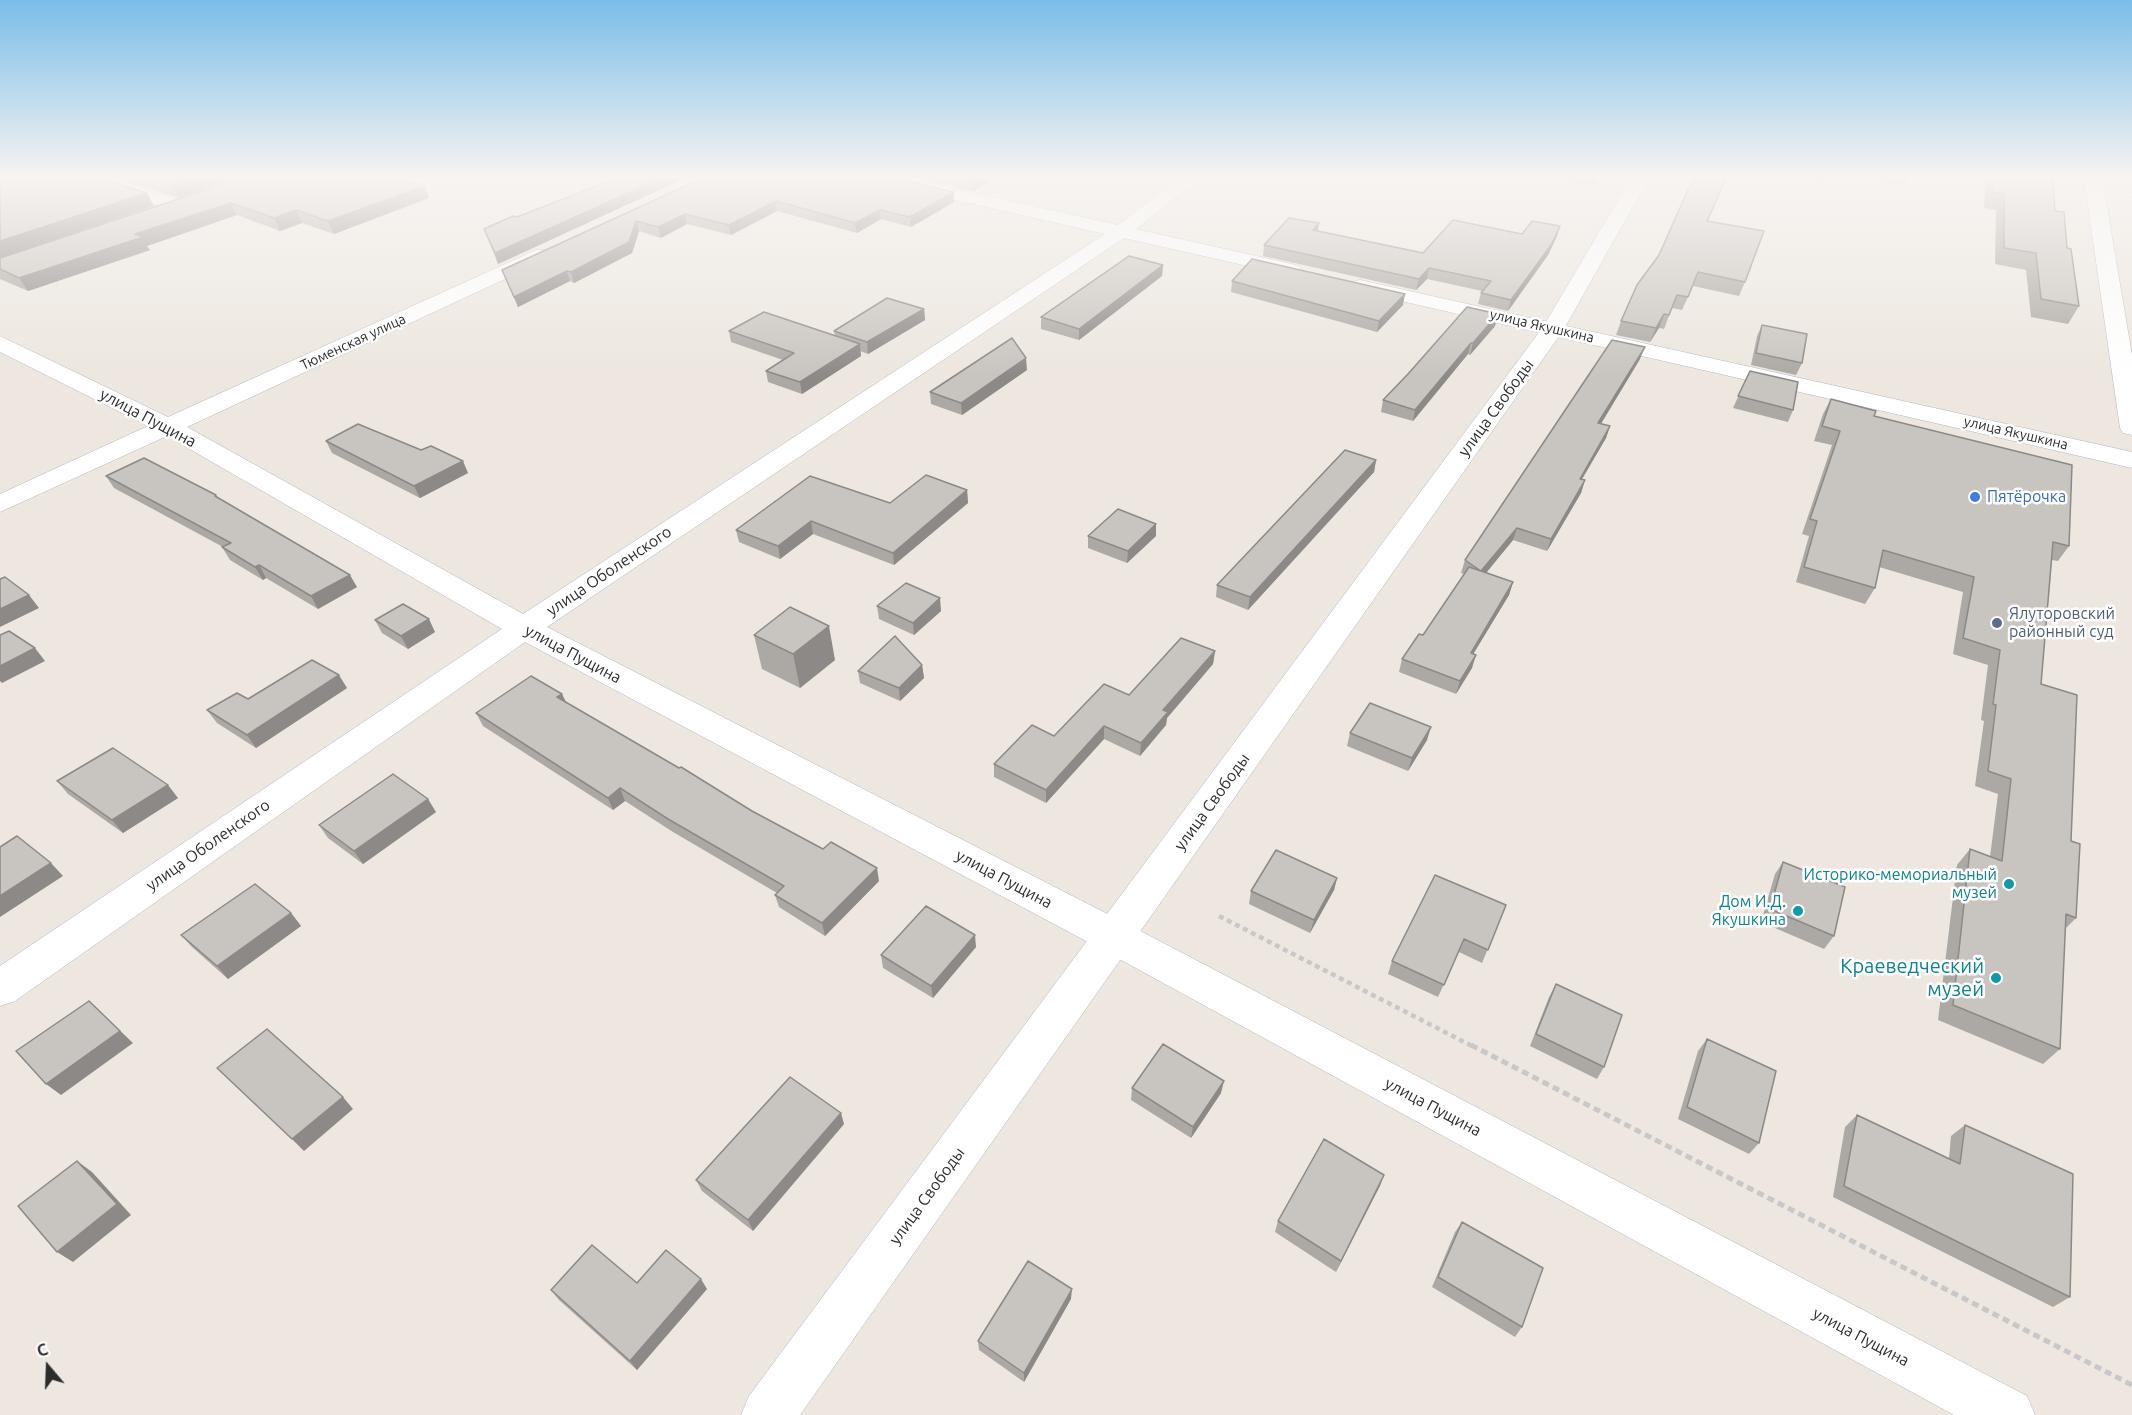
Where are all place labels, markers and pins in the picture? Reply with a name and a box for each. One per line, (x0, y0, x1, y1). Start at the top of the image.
place label: Пятёрочка (1987, 487, 2066, 507)
marker: Пятёрочка (1968, 490, 1982, 504)
place label: Ялуторовский районный суд (2009, 604, 2115, 642)
marker: Ялуторовский районный суд (1990, 616, 2004, 630)
place label: Историко-мемориальный музей (1804, 865, 1997, 903)
marker: Историко-мемориальный музей (2002, 877, 2016, 891)
place label: Дом И.Д. Якушкина (1712, 892, 1786, 930)
marker: Дом И.Д. Якушкина (1791, 904, 1805, 918)
place label: Краеведческий музей (1840, 954, 1984, 1001)
marker: Краеведческий музей (1989, 971, 2003, 985)

